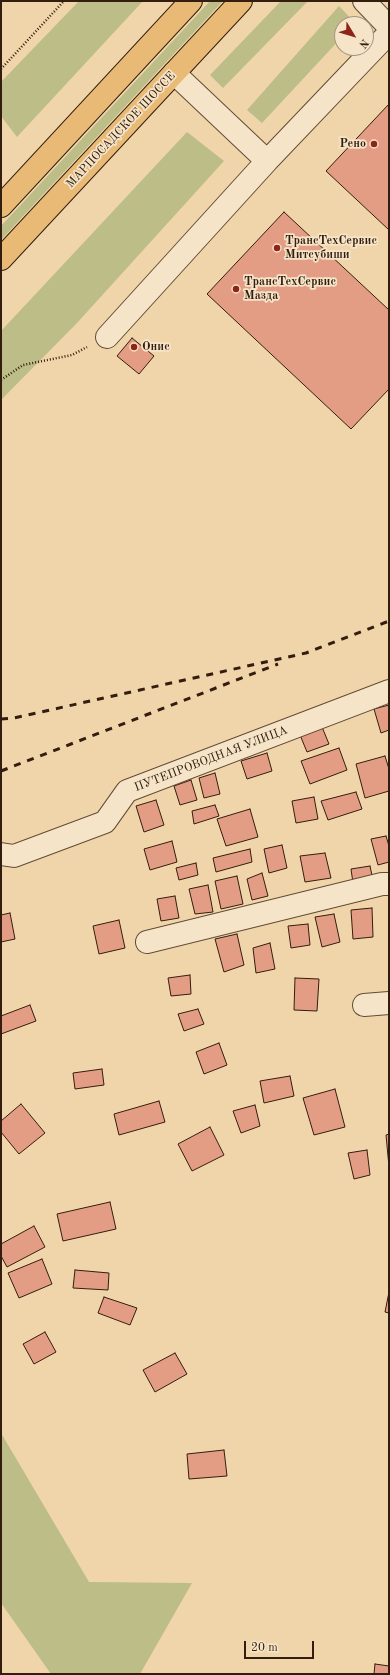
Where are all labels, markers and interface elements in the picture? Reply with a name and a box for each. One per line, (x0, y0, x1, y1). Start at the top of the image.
north arrow (334, 16, 374, 56)
text: N (356, 36, 370, 50)
street label: МАРПОСАДСКОЕ ШОССЕ (63, 69, 179, 191)
place label: Рено (340, 137, 366, 151)
marker: Рено (369, 139, 379, 149)
place label: ТрансТехСервис Митсубиши (285, 234, 377, 262)
marker: ТрансТехСервис Митсубиши (272, 243, 282, 253)
place label: ТрансТехСервис Мазда (244, 275, 336, 303)
marker: ТрансТехСервис Мазда (231, 284, 241, 294)
place label: Онис (142, 340, 170, 354)
marker: Онис (129, 342, 139, 352)
street label: ПУТЕПРОВОДНАЯ УЛИЦА (132, 723, 290, 795)
scale bar (246, 1633, 316, 1659)
text: 20 m (251, 1642, 278, 1654)

